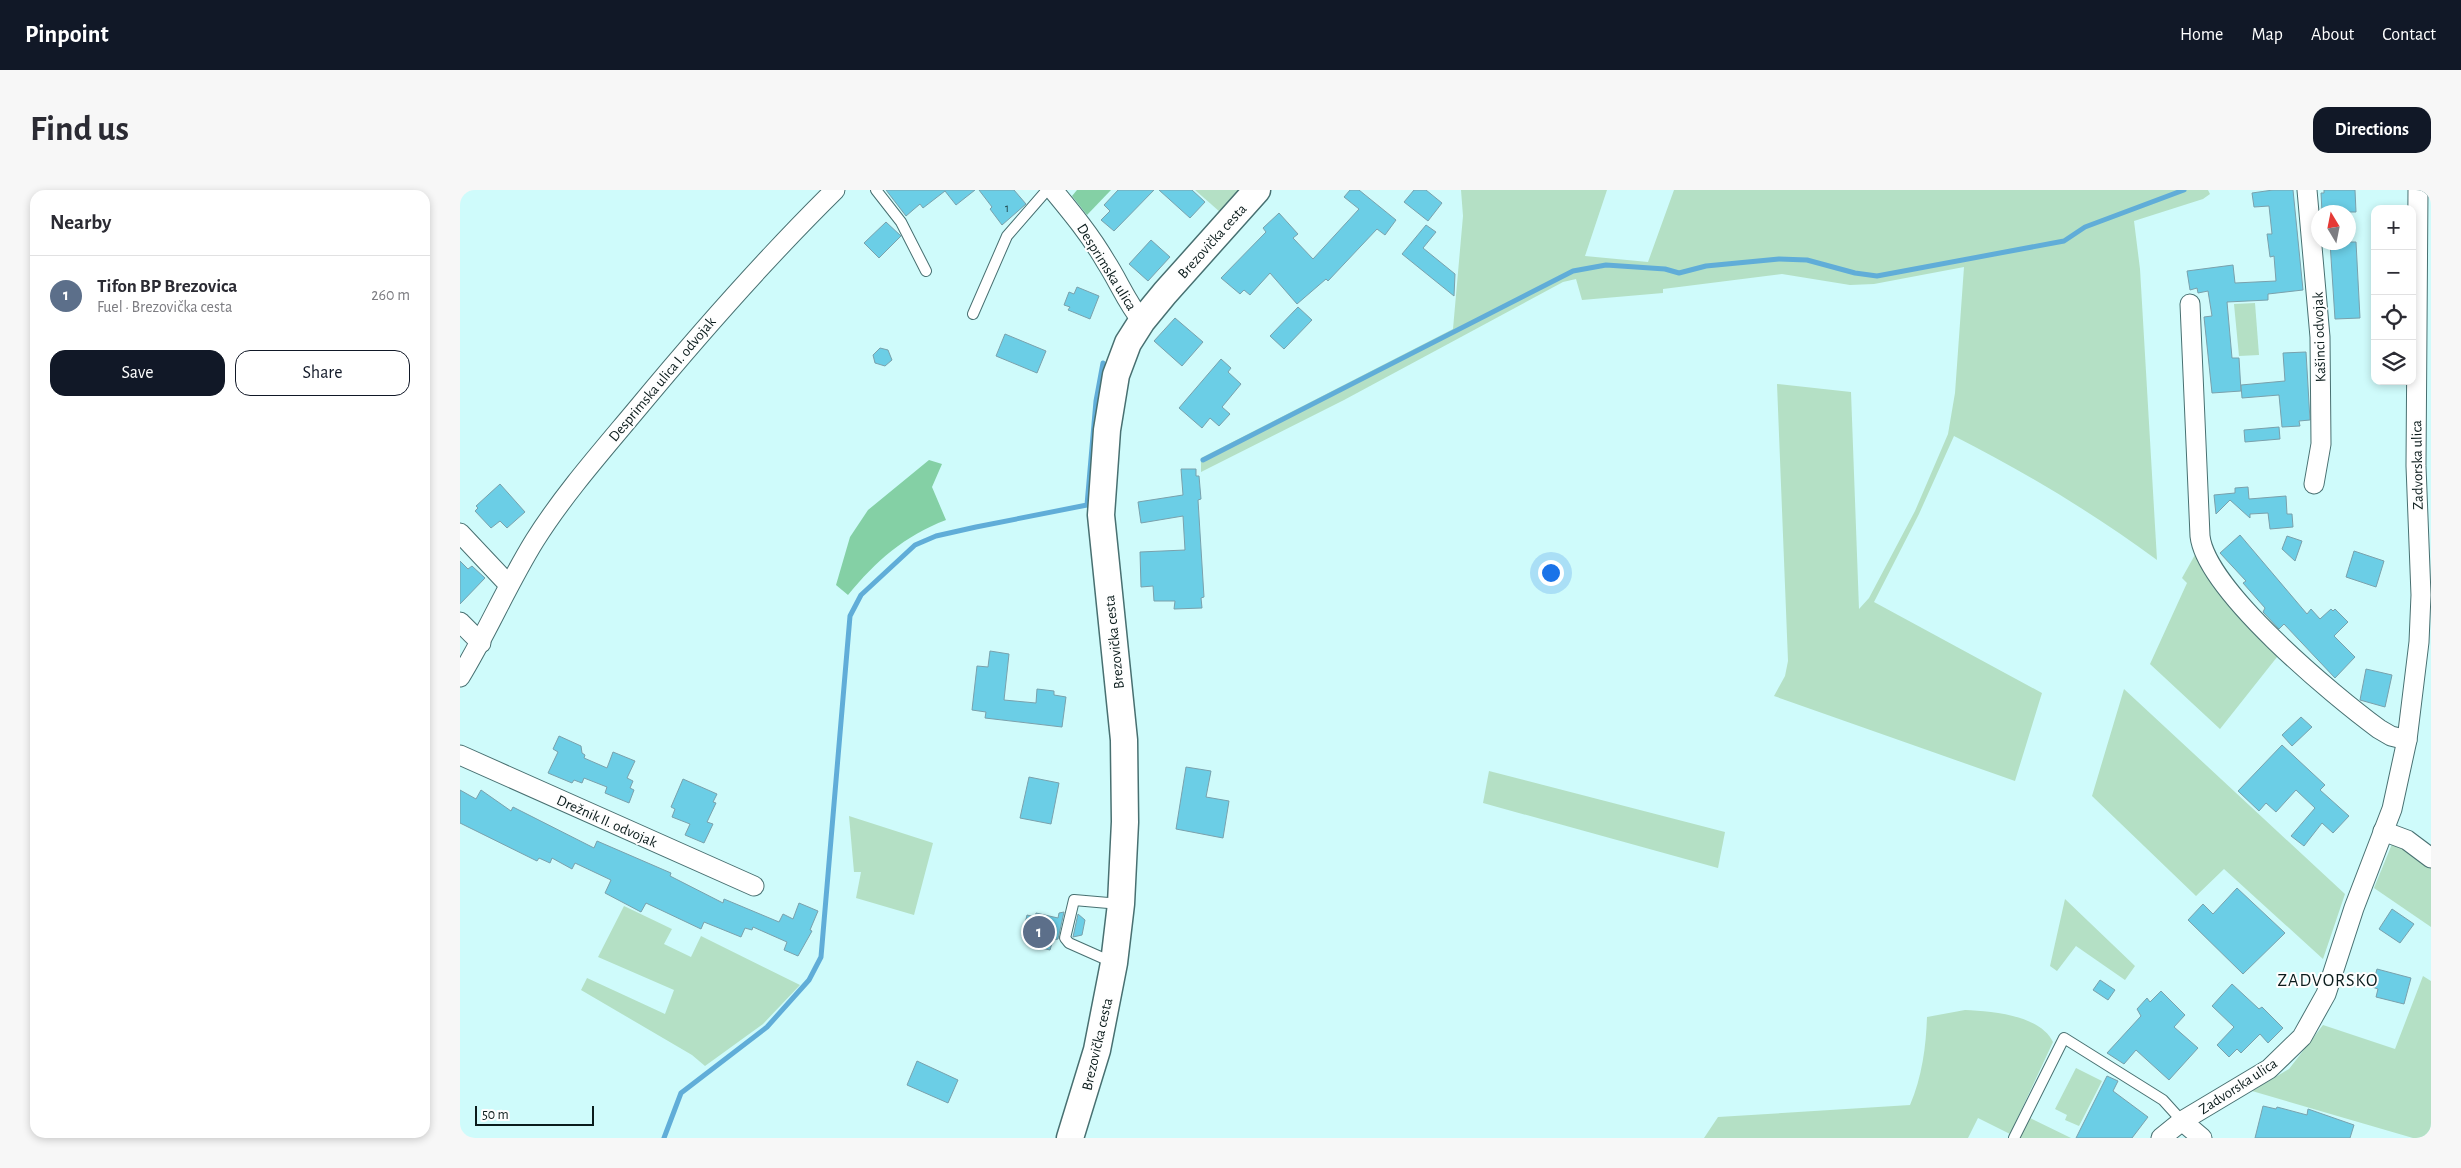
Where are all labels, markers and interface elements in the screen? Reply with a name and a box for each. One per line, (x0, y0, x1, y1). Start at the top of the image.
text: Pinpoint (25, 23, 109, 47)
text: Home (2180, 26, 2223, 44)
text: Map (2251, 26, 2283, 44)
text: About (2311, 26, 2354, 44)
text: Contact (2382, 26, 2436, 44)
button: Directions (2313, 107, 2431, 153)
text: Find us (30, 112, 129, 147)
street label: Brezovička cesta (1175, 201, 1250, 281)
house number: 1 (1005, 202, 1009, 214)
north arrow (2311, 205, 2356, 250)
map controls (2371, 205, 2416, 385)
button: + (2371, 205, 2416, 250)
text: Nearby (50, 212, 111, 233)
street label: Desprimska ulica (1074, 221, 1139, 313)
button: − (2371, 250, 2416, 295)
text: Tifon BP Brezovica (97, 277, 237, 296)
text: 1 (63, 287, 69, 303)
text: 260 m (371, 287, 410, 303)
street label: Kašinci odvojak (2310, 292, 2329, 382)
button: locate (2371, 295, 2416, 340)
text: Fuel · Brezovička cesta (97, 299, 232, 315)
street label: Desprimska ulica I. odvojak (606, 314, 719, 444)
button: layers (2371, 340, 2416, 385)
button: Save (50, 350, 225, 396)
button: Share (235, 350, 410, 396)
street label: Zadvorska ulica (2409, 420, 2426, 510)
your location (1538, 560, 1564, 586)
street label: Brezovička cesta (1102, 594, 1127, 690)
street label: Drežnik II. odvojak (554, 793, 659, 850)
pin: 1 (1023, 913, 1055, 951)
district label: ZADVORSKO (2278, 972, 2378, 990)
street label: Brezovička cesta (1080, 996, 1115, 1092)
street label: Zadvorska ulica (2197, 1056, 2280, 1117)
scale bar (475, 1103, 594, 1126)
text: 50 m (482, 1108, 509, 1122)

